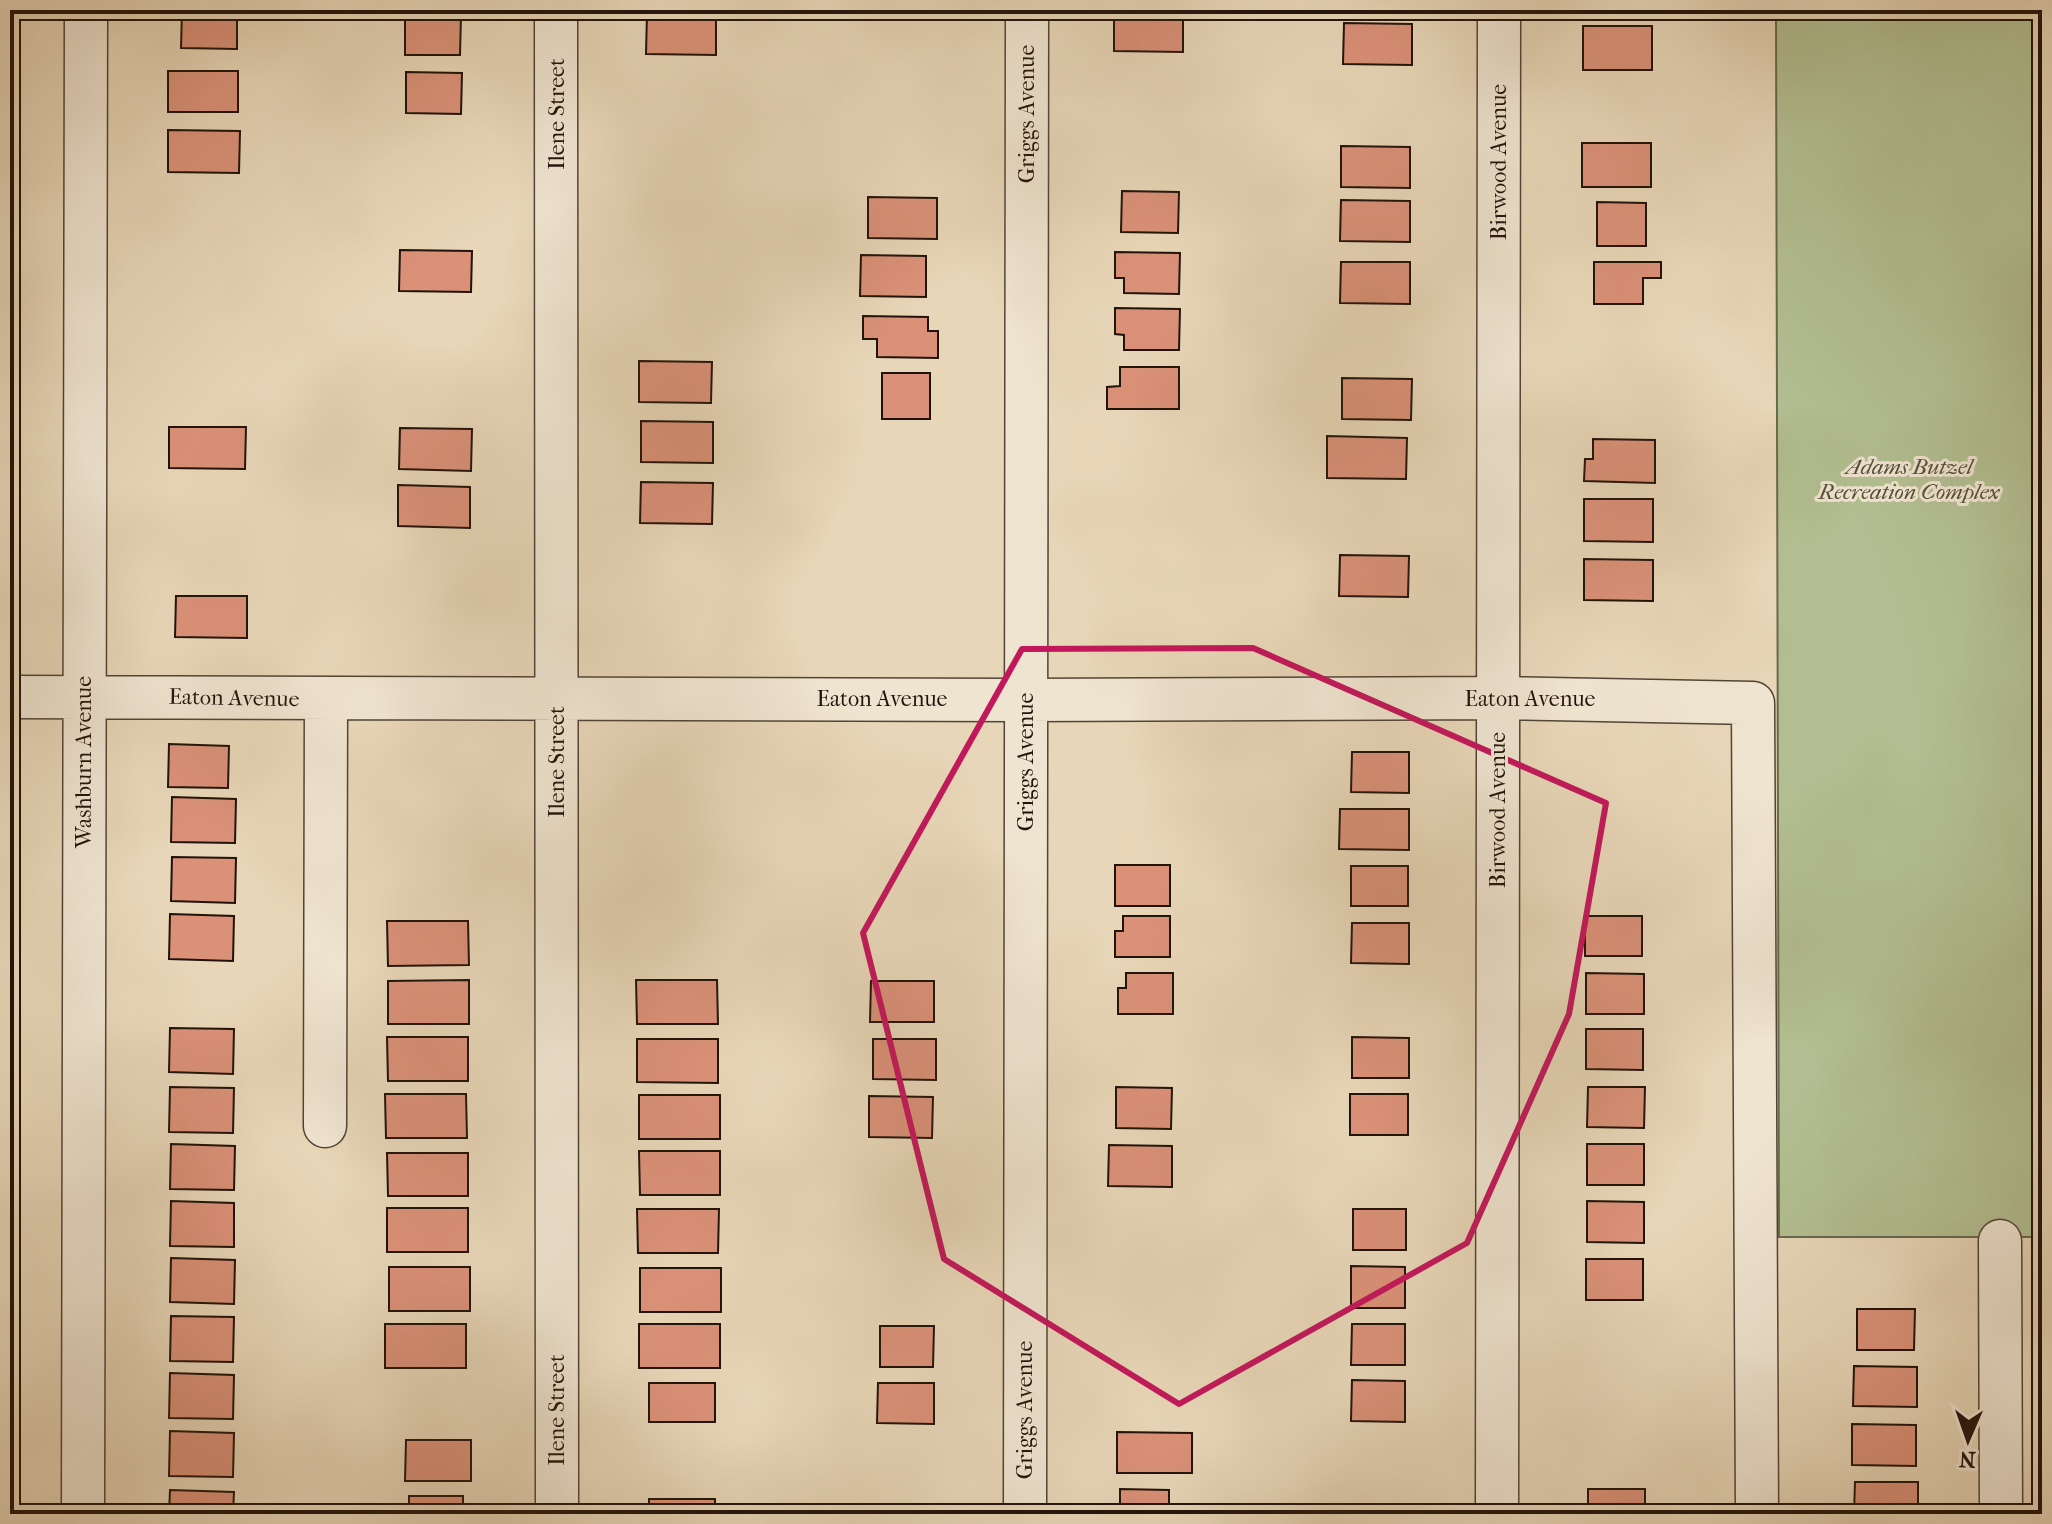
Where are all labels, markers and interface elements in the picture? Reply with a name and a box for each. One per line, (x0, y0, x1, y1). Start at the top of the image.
street label: Griggs Avenue (1014, 45, 1040, 183)
street label: Ilene Street (544, 58, 570, 170)
street label: Birwood Avenue (1486, 84, 1512, 240)
park label: Adams Butzel Recreation Complex (1816, 454, 2001, 505)
street label: Washburn Avenue (71, 676, 97, 849)
street label: Eaton Avenue (168, 684, 300, 712)
street label: Eaton Avenue (817, 686, 948, 712)
street label: Eaton Avenue (1465, 686, 1596, 712)
street label: Griggs Avenue (1013, 693, 1039, 831)
street label: Ilene Street (544, 706, 570, 818)
street label: Birwood Avenue (1485, 732, 1511, 888)
street label: Griggs Avenue (1012, 1341, 1038, 1479)
street label: Ilene Street (544, 1354, 570, 1466)
north arrow (1928, 1400, 2008, 1480)
text: N (1958, 1446, 1976, 1472)

